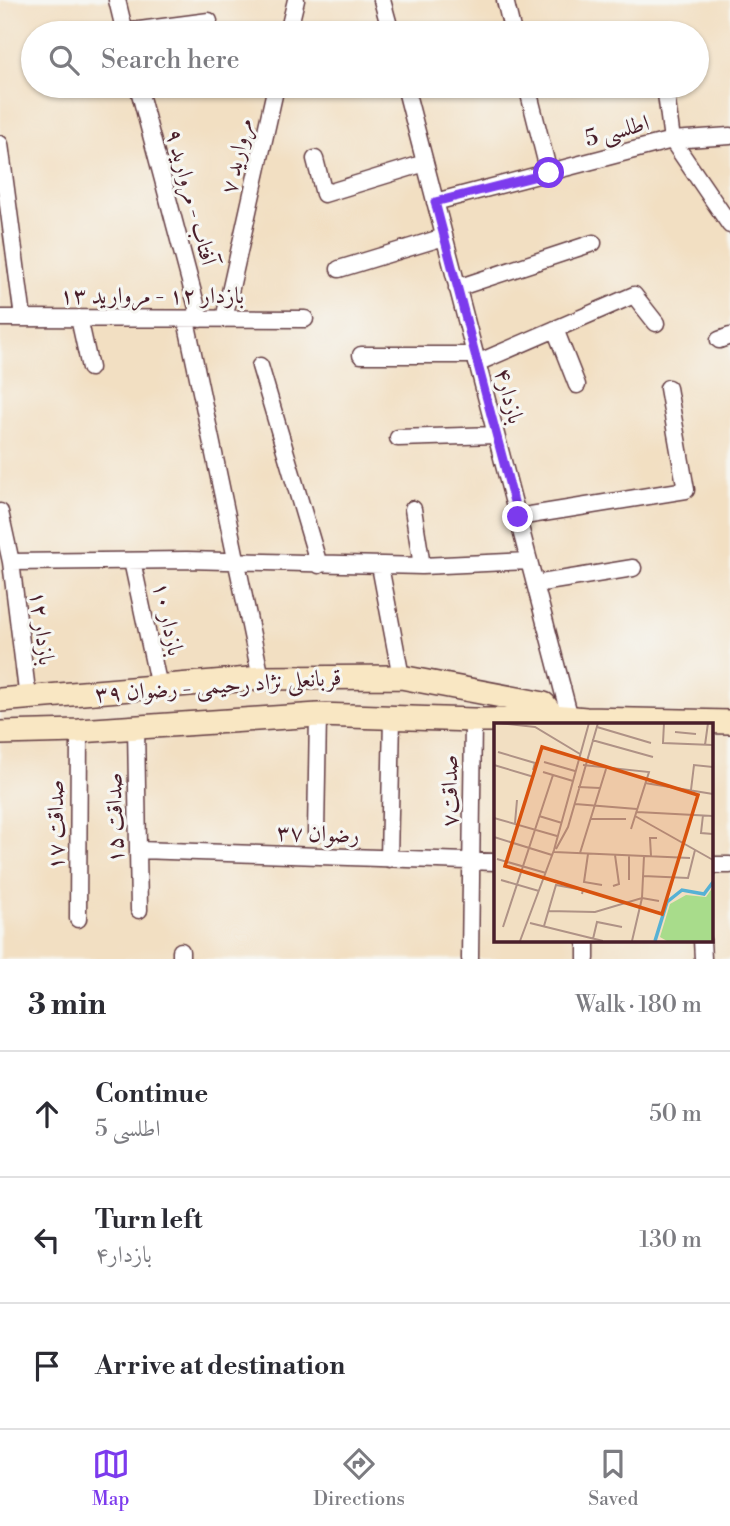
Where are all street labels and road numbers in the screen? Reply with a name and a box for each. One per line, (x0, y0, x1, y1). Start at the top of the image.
street label: اطلسی 5 (582, 109, 653, 155)
street label: مروارید ۷ (215, 115, 260, 197)
street label: آفتاب - مروارید ۹ (158, 126, 223, 271)
street label: بازدار ۱۲ - مروارید ۱۳ (60, 282, 244, 311)
street label: بازدار۴ (488, 365, 530, 427)
street label: بازدار ۱۰ (147, 579, 189, 659)
street label: بازدار ۱۲ (24, 589, 60, 667)
street label: قربانعلی نژاد رحیمی - رضوان ۳۹ (94, 663, 342, 712)
street label: صداقت۷ (436, 755, 464, 827)
street label: صداقت ۱۵ (100, 772, 130, 864)
street label: صداقت ۱۷ (42, 780, 70, 870)
street label: رضوان ۳۷ (276, 819, 360, 849)

